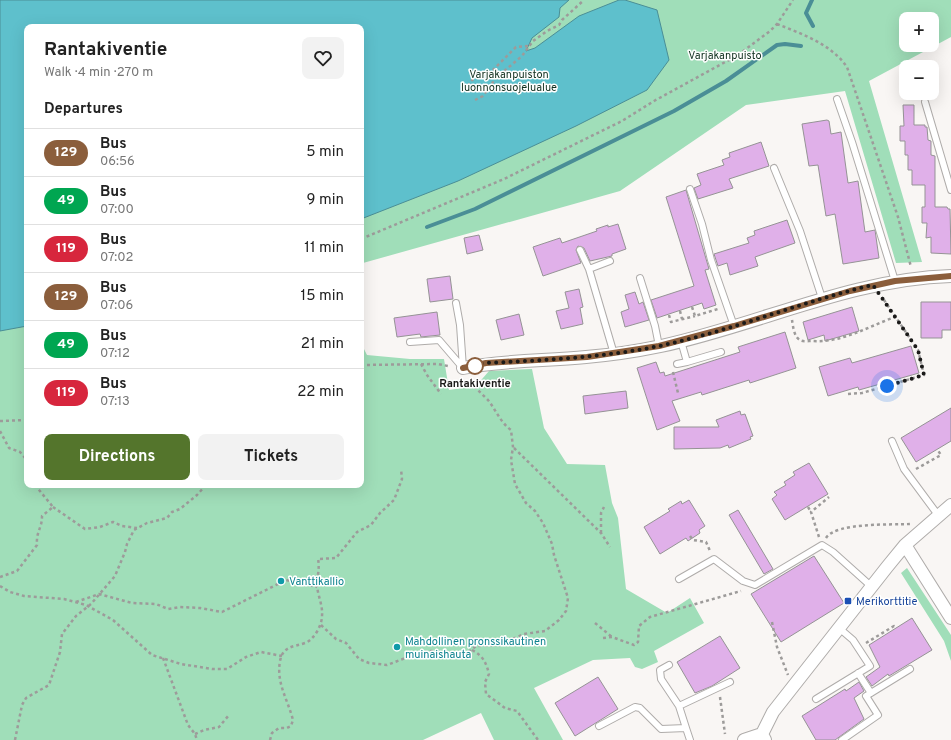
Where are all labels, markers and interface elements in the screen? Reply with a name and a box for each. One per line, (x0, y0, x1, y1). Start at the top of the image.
map controls (899, 12, 939, 100)
button: + (899, 12, 939, 52)
button: heart (302, 37, 344, 79)
text: Rantakiventie (44, 38, 167, 62)
park label: Varjakanpuisto (688, 49, 762, 63)
button: − (899, 60, 939, 100)
text: Walk · 4 min · 270 m (44, 65, 153, 81)
park label: Varjakanpuiston luonnonsuojelualue (461, 68, 557, 95)
text: Departures (44, 100, 123, 119)
text: Bus (100, 135, 127, 154)
text: 5 min (306, 143, 344, 162)
text: 129 (55, 144, 77, 161)
text: 06:56 (100, 154, 135, 170)
text: Bus (100, 183, 127, 202)
text: 9 min (307, 191, 344, 210)
text: 49 (57, 192, 75, 209)
text: 07:00 (100, 202, 134, 218)
text: Bus (100, 231, 127, 250)
text: 11 min (304, 239, 344, 258)
text: 119 (56, 240, 76, 257)
text: 07:02 (100, 250, 133, 266)
text: Bus (100, 279, 127, 298)
text: 15 min (301, 287, 344, 306)
text: 129 (55, 288, 77, 305)
text: 07:06 (100, 298, 133, 314)
text: Bus (100, 327, 127, 346)
text: 21 min (301, 335, 344, 354)
text: 49 (57, 336, 75, 353)
text: 07:12 (100, 346, 130, 362)
marker: Rantakiventie (466, 357, 484, 375)
text: Bus (100, 375, 127, 394)
your location (877, 376, 897, 396)
place label: Rantakiventie (439, 377, 511, 391)
text: 22 min (297, 383, 344, 402)
text: 119 (56, 384, 76, 401)
text: 07:13 (100, 394, 130, 410)
button: Directions (44, 434, 190, 480)
button: Tickets (198, 434, 344, 480)
place label: Vanttikallio (289, 575, 344, 589)
marker: Vanttikallio (276, 576, 286, 586)
place label: Merikorttitie (856, 595, 917, 609)
marker: Merikorttitie (843, 596, 853, 606)
place label: Mahdollinen pronssikautinen muinaishauta (405, 635, 546, 662)
marker: Mahdollinen pronssikautinen muinaishauta (392, 642, 402, 652)

